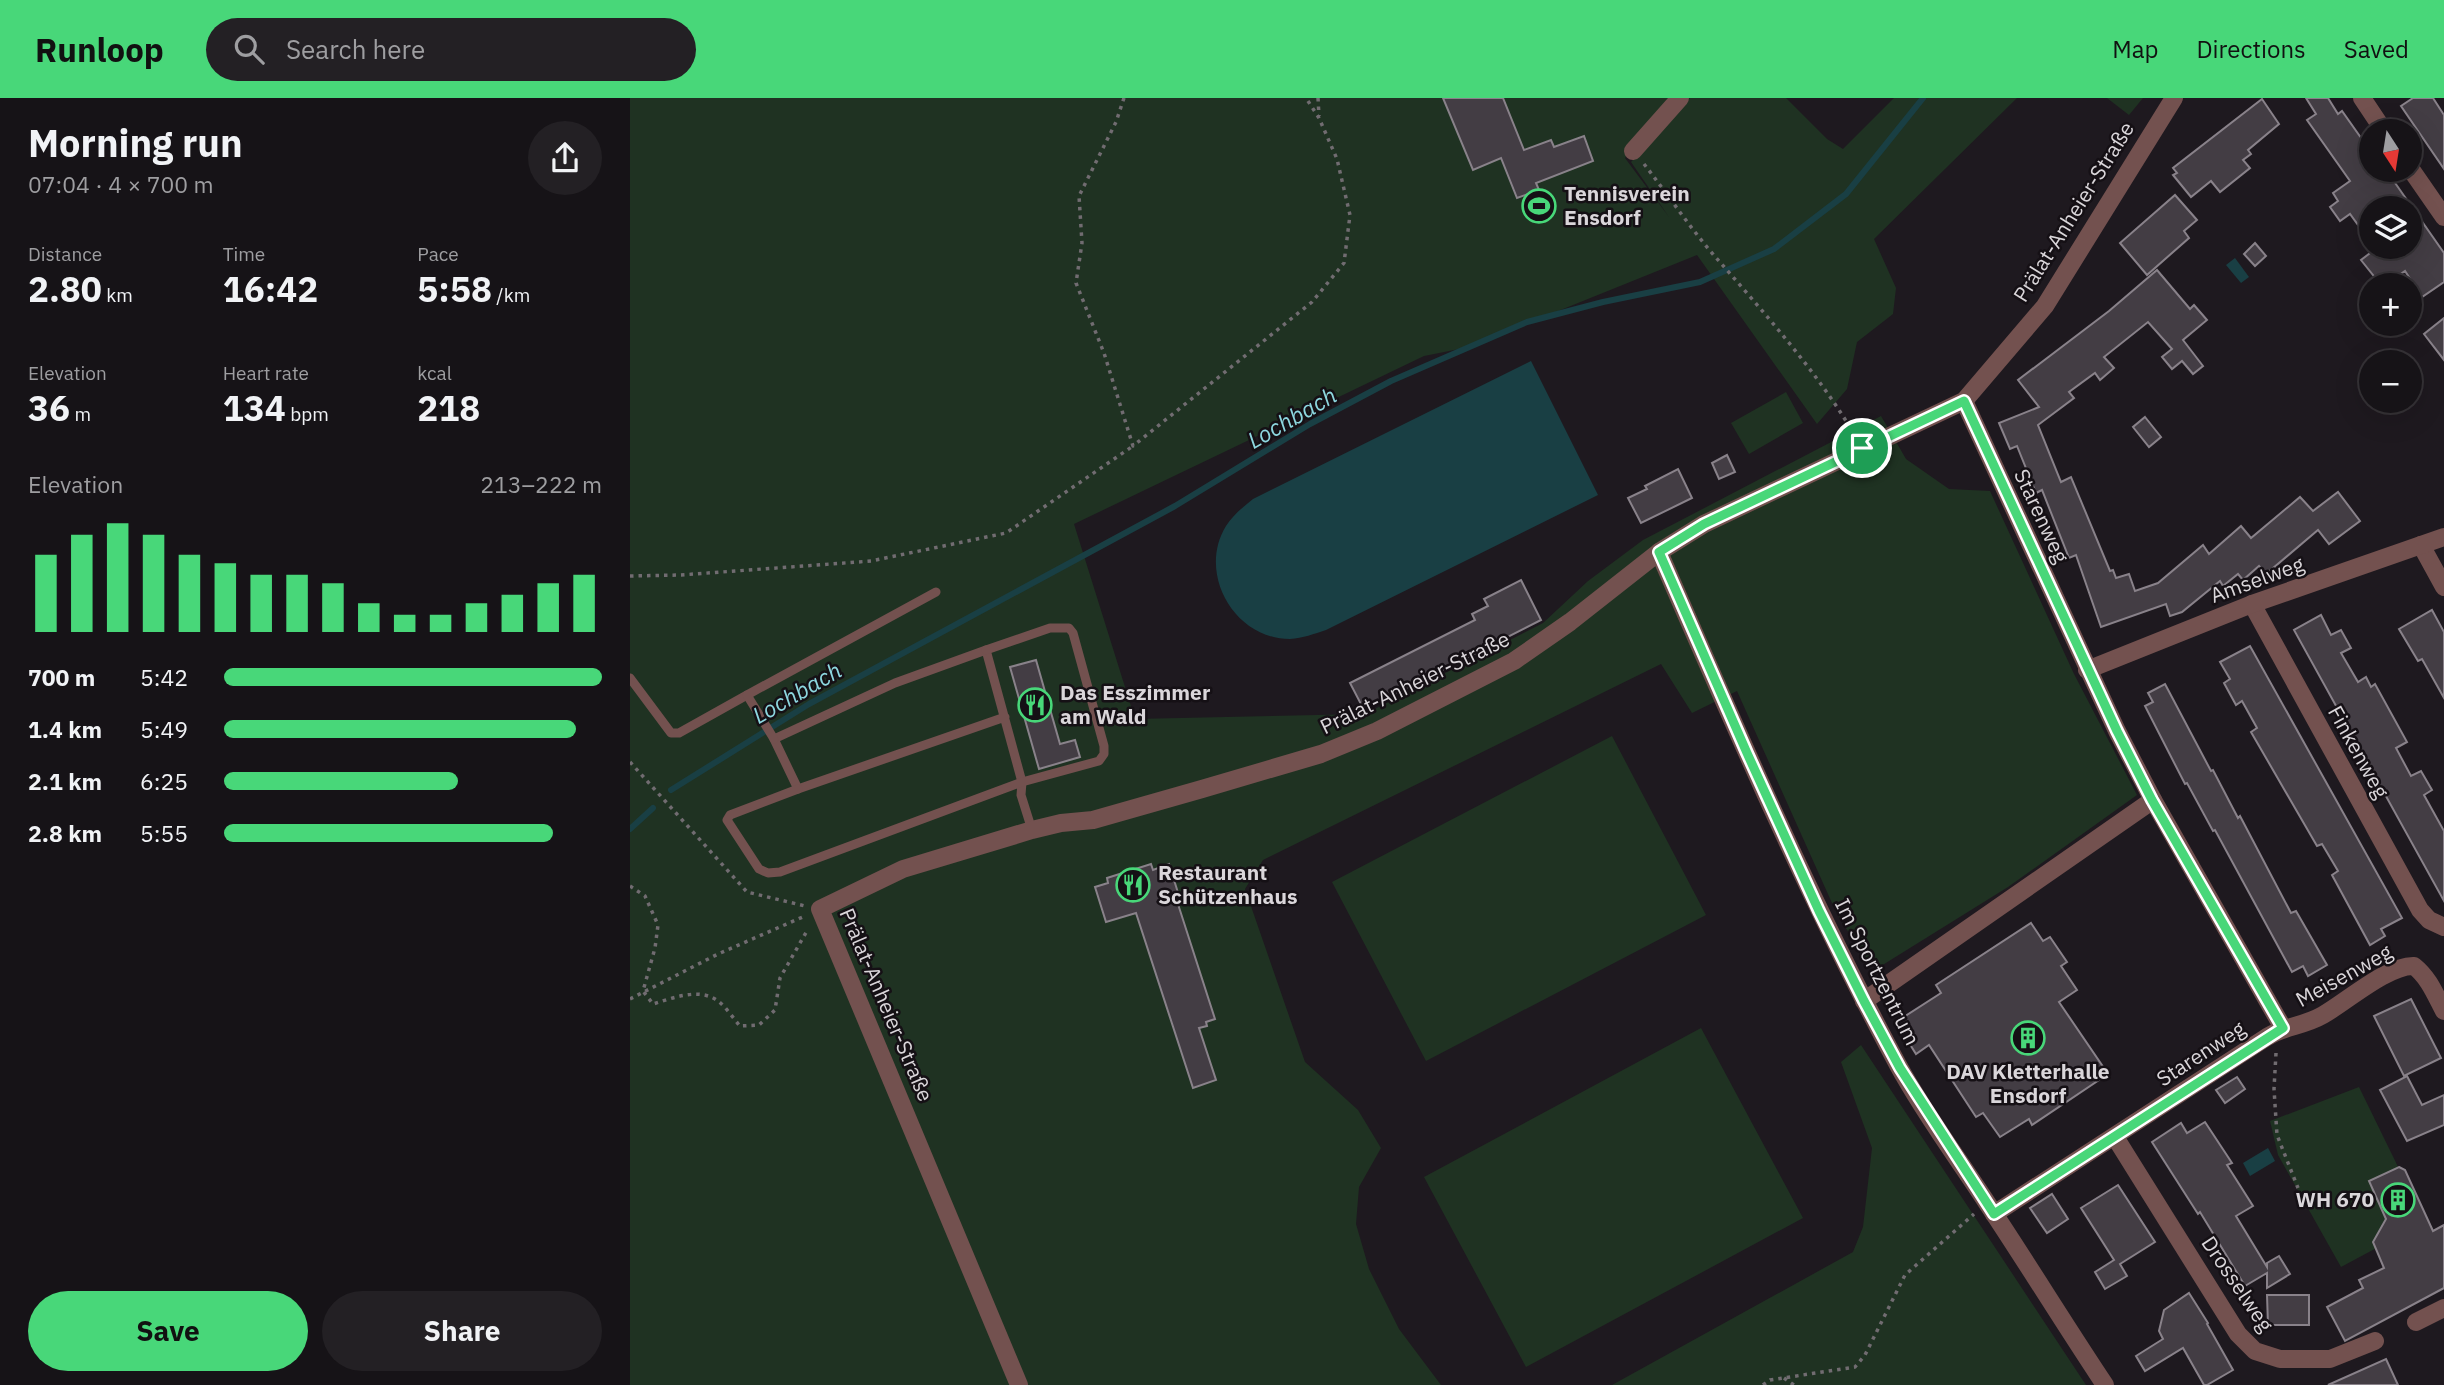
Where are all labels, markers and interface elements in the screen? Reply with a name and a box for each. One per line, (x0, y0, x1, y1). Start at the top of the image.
search box (206, 18, 696, 81)
text: Runloop (35, 28, 164, 71)
icon: search (230, 30, 268, 68)
text: Search here (286, 32, 425, 66)
text: Map (2112, 33, 2158, 65)
text: Directions (2196, 33, 2306, 65)
text: Saved (2344, 33, 2409, 65)
street label: Prälat-Anheier-Straße (2006, 116, 2140, 307)
text: Morning run (28, 118, 243, 167)
north arrow (2359, 119, 2422, 182)
map controls (2359, 119, 2422, 413)
button: share (528, 121, 602, 195)
text: 07:04 · 4 × 700 m (28, 169, 214, 199)
place label: Tennisverein Ensdorf (1564, 179, 1690, 231)
sports icon: Tennisverein Ensdorf (1520, 187, 1558, 225)
button: layers (2359, 196, 2422, 259)
text: Distance (28, 242, 102, 266)
text: Time (223, 242, 265, 266)
text: Pace (417, 242, 459, 266)
text: 2.80 (28, 266, 102, 312)
text: 16:42 (223, 266, 318, 312)
text: 5:58 (417, 266, 492, 312)
button: + (2359, 273, 2422, 336)
text: km (102, 283, 133, 307)
text: /km (492, 283, 530, 307)
button: − (2359, 350, 2422, 413)
text: Elevation (28, 361, 107, 385)
text: Heart rate (223, 361, 309, 385)
text: kcal (417, 361, 452, 385)
water label: Lochbach (1241, 380, 1342, 455)
text: 36 (28, 385, 70, 431)
text: 134 (223, 385, 286, 431)
text: 218 (417, 385, 480, 431)
text: m (70, 402, 91, 426)
text: bpm (286, 402, 329, 426)
pin (1832, 418, 1892, 478)
icon: arrive (1843, 429, 1881, 467)
street label: Starenweg (2008, 464, 2076, 567)
text: Elevation (28, 469, 123, 499)
text: 213–222 m (480, 469, 602, 499)
street label: Amselweg (2206, 549, 2307, 609)
street label: Prälat-Anheier-Straße (1315, 624, 1514, 740)
water label: Lochbach (746, 655, 847, 730)
text: 700 m (28, 662, 95, 692)
text: 5:42 (140, 662, 188, 692)
place label: Das Esszimmer am Wald (1060, 678, 1211, 730)
restaurant icon: Das Esszimmer am Wald (1016, 686, 1054, 724)
street label: Finkenweg (2322, 700, 2396, 803)
text: 1.4 km (28, 714, 102, 744)
text: 5:49 (140, 714, 188, 744)
text: 2.1 km (28, 766, 102, 796)
text: 6:25 (140, 766, 188, 796)
text: 2.8 km (28, 818, 102, 848)
text: 5:55 (140, 818, 188, 848)
place label: Restaurant Schützenhaus (1158, 858, 1298, 910)
restaurant icon: Restaurant Schützenhaus (1114, 866, 1152, 904)
street label: Im Sportzentrum (1829, 893, 1927, 1050)
street label: Prälat-Anheier-Straße (834, 904, 940, 1106)
street label: Meisenweg (2290, 937, 2397, 1013)
street label: Starenweg (2151, 1014, 2250, 1092)
building icon: DAV Kletterhalle Ensdorf (2009, 1019, 2047, 1057)
place label: DAV Kletterhalle Ensdorf (1946, 1057, 2110, 1109)
building icon: WH 670 (2379, 1181, 2417, 1219)
place label: WH 670 (2296, 1185, 2374, 1213)
street label: Drosselweg (2196, 1230, 2280, 1337)
button: Save (28, 1291, 308, 1371)
button: Share (322, 1291, 602, 1371)

